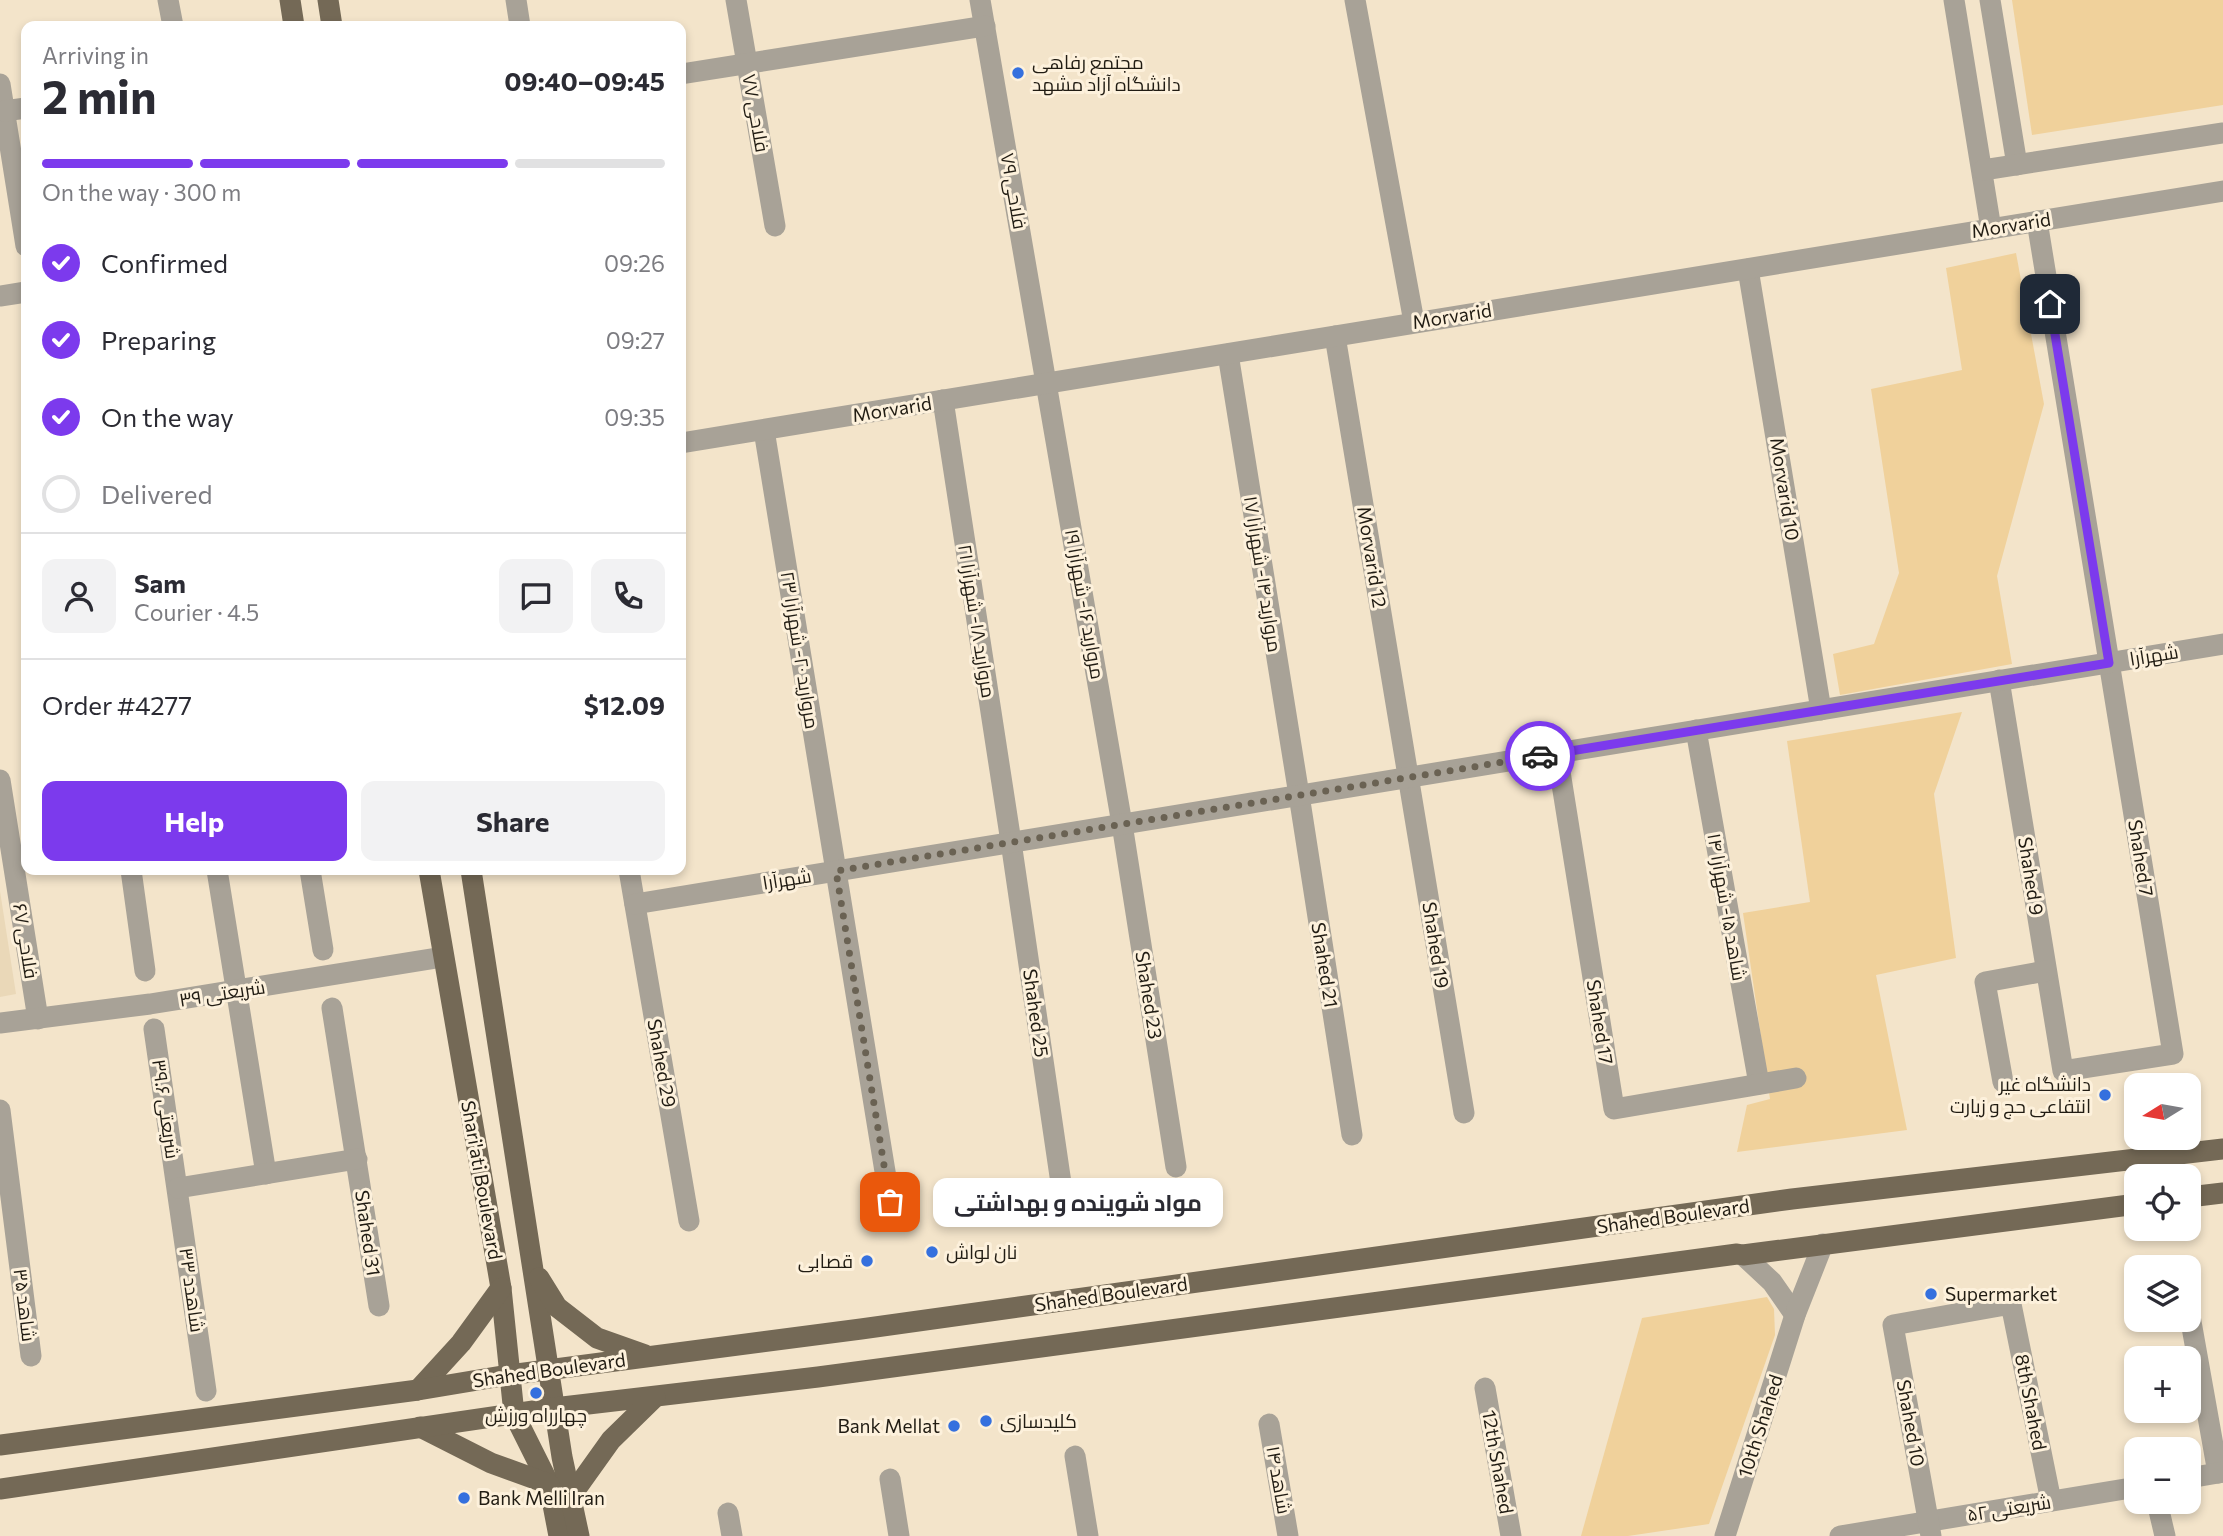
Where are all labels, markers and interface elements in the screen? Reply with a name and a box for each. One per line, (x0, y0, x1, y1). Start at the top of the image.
text: Arriving in (42, 41, 149, 69)
place label: مجتمع رفاهی دانشگاه آزاد مشهد (1032, 50, 1181, 96)
text: 09:40–09:45 (504, 65, 665, 96)
marker: مجتمع رفاهی دانشگاه آزاد مشهد (1010, 65, 1026, 81)
text: 2 min (42, 67, 157, 123)
street label: فلاحی ۷۷ (737, 72, 775, 154)
street label: فلاحی ۷۹ (995, 151, 1033, 231)
text: On the way · 300 m (42, 178, 241, 206)
street label: Morvarid (1970, 207, 2052, 242)
icon: check (42, 244, 80, 282)
text: Confirmed (101, 247, 228, 278)
text: 09:26 (604, 249, 665, 277)
pin (2020, 274, 2080, 334)
icon: home (2031, 285, 2069, 323)
street label: Morvarid (1411, 298, 1493, 333)
icon: check (42, 321, 80, 359)
text: Preparing (101, 324, 216, 355)
text: 09:27 (606, 326, 665, 354)
street label: Morvarid (851, 391, 933, 426)
icon: check (42, 398, 80, 436)
text: On the way (101, 401, 234, 432)
text: 09:35 (604, 403, 665, 431)
street label: Morvarid 10 (1766, 436, 1805, 542)
text: Delivered (101, 478, 212, 509)
street label: مروارید ۱۴- شهرآرا ۱۷ (1239, 494, 1287, 654)
street label: Morvarid 12 (1353, 505, 1392, 609)
street label: مروارید ۱۶- شهرآرا ۱۹ (1060, 527, 1110, 681)
street label: مروارید ۱۸- شهرآرا ۲۱ (953, 542, 1001, 700)
button: person (42, 559, 116, 633)
button: chat (499, 559, 573, 633)
button: phone (591, 559, 665, 633)
text: Sam (134, 567, 186, 598)
street label: مروارید ۲۰- شهرآرا ۲۳ (776, 569, 824, 731)
text: Courier · 4.5 (134, 598, 259, 626)
street label: شهرآرا (2128, 639, 2180, 671)
text: Order #4277 (42, 689, 192, 720)
text: $12.09 (584, 689, 665, 720)
courier (1505, 721, 1575, 791)
icon: car (1521, 737, 1559, 775)
button: Help (42, 781, 347, 861)
button: Share (361, 781, 665, 861)
street label: Shahed 7 (2124, 818, 2159, 898)
street label: شاهد ۱۵- شهرآرا ۱۴ (1702, 831, 1752, 983)
street label: Shahed 9 (2014, 835, 2049, 917)
street label: شهرآرا (761, 863, 813, 895)
street label: Shahed 19 (1418, 900, 1455, 990)
street label: فلاحی ۶۷ (8, 901, 44, 981)
street label: Shahed 21 (1307, 921, 1344, 1009)
street label: Shahed 23 (1131, 949, 1168, 1041)
street label: Shahed 25 (1019, 967, 1054, 1059)
street label: شریعتی ۳۹ (177, 974, 267, 1012)
street label: Shahed 17 (1582, 978, 1619, 1066)
street label: Shahed 29 (643, 1017, 682, 1109)
street label: شریعتی ۳۹.۶ (147, 1058, 185, 1160)
place label: دانشگاه غیر انتفاعی حج و زیارت (1950, 1072, 2091, 1120)
north arrow (2124, 1073, 2202, 1150)
map controls (2124, 1073, 2201, 1514)
marker: دانشگاه غیر انتفاعی حج و زیارت (2097, 1087, 2113, 1103)
street label: Shari'ati Boulevard (457, 1099, 508, 1261)
button: locate (2124, 1164, 2201, 1241)
pin (860, 1172, 920, 1232)
callout: مواد شوینده و بهداشتی (932, 1178, 1222, 1226)
icon: bag (871, 1183, 909, 1221)
text: مواد شوینده و بهداشتی (954, 1188, 1202, 1216)
street label: Shahed 31 (351, 1189, 386, 1277)
street label: Shahed Boulevard (1595, 1193, 1751, 1238)
place label: نان لواش (946, 1240, 1017, 1264)
marker: نان لواش (924, 1244, 940, 1260)
street label: شاهدد ۳۳ (175, 1246, 210, 1334)
place label: قصابی (798, 1249, 853, 1273)
marker: قصابی (859, 1253, 875, 1269)
button: layers (2124, 1255, 2201, 1332)
street label: شاهد ۳۵ (10, 1267, 41, 1343)
street label: Shahed Boulevard (1033, 1271, 1189, 1316)
place label: Supermarket (1945, 1282, 2057, 1305)
marker: Supermarket (1923, 1286, 1939, 1302)
button: + (2124, 1346, 2201, 1423)
street label: Shahed Boulevard (471, 1347, 627, 1392)
street label: 8th Shahed (2011, 1352, 2052, 1452)
street label: 10th Shahed (1732, 1372, 1787, 1480)
street label: Shahed 10 (1893, 1378, 1930, 1468)
marker: چهارراه ورزش (528, 1385, 544, 1401)
place label: چهارراه ورزش (485, 1403, 587, 1428)
street label: 12th Shahed (1478, 1408, 1519, 1516)
place label: کلیدسازی (1000, 1409, 1077, 1433)
marker: کلیدسازی (978, 1413, 994, 1429)
place label: Bank Mellat (837, 1414, 940, 1437)
marker: Bank Mellat (946, 1418, 962, 1434)
button: − (2124, 1437, 2201, 1514)
street label: شاهد ۱۴ (1262, 1444, 1297, 1516)
place label: Bank Melli Iran (478, 1486, 605, 1509)
marker: Bank Melli Iran (456, 1490, 472, 1506)
street label: شریعتی ۵۲ (1965, 1490, 2053, 1526)

